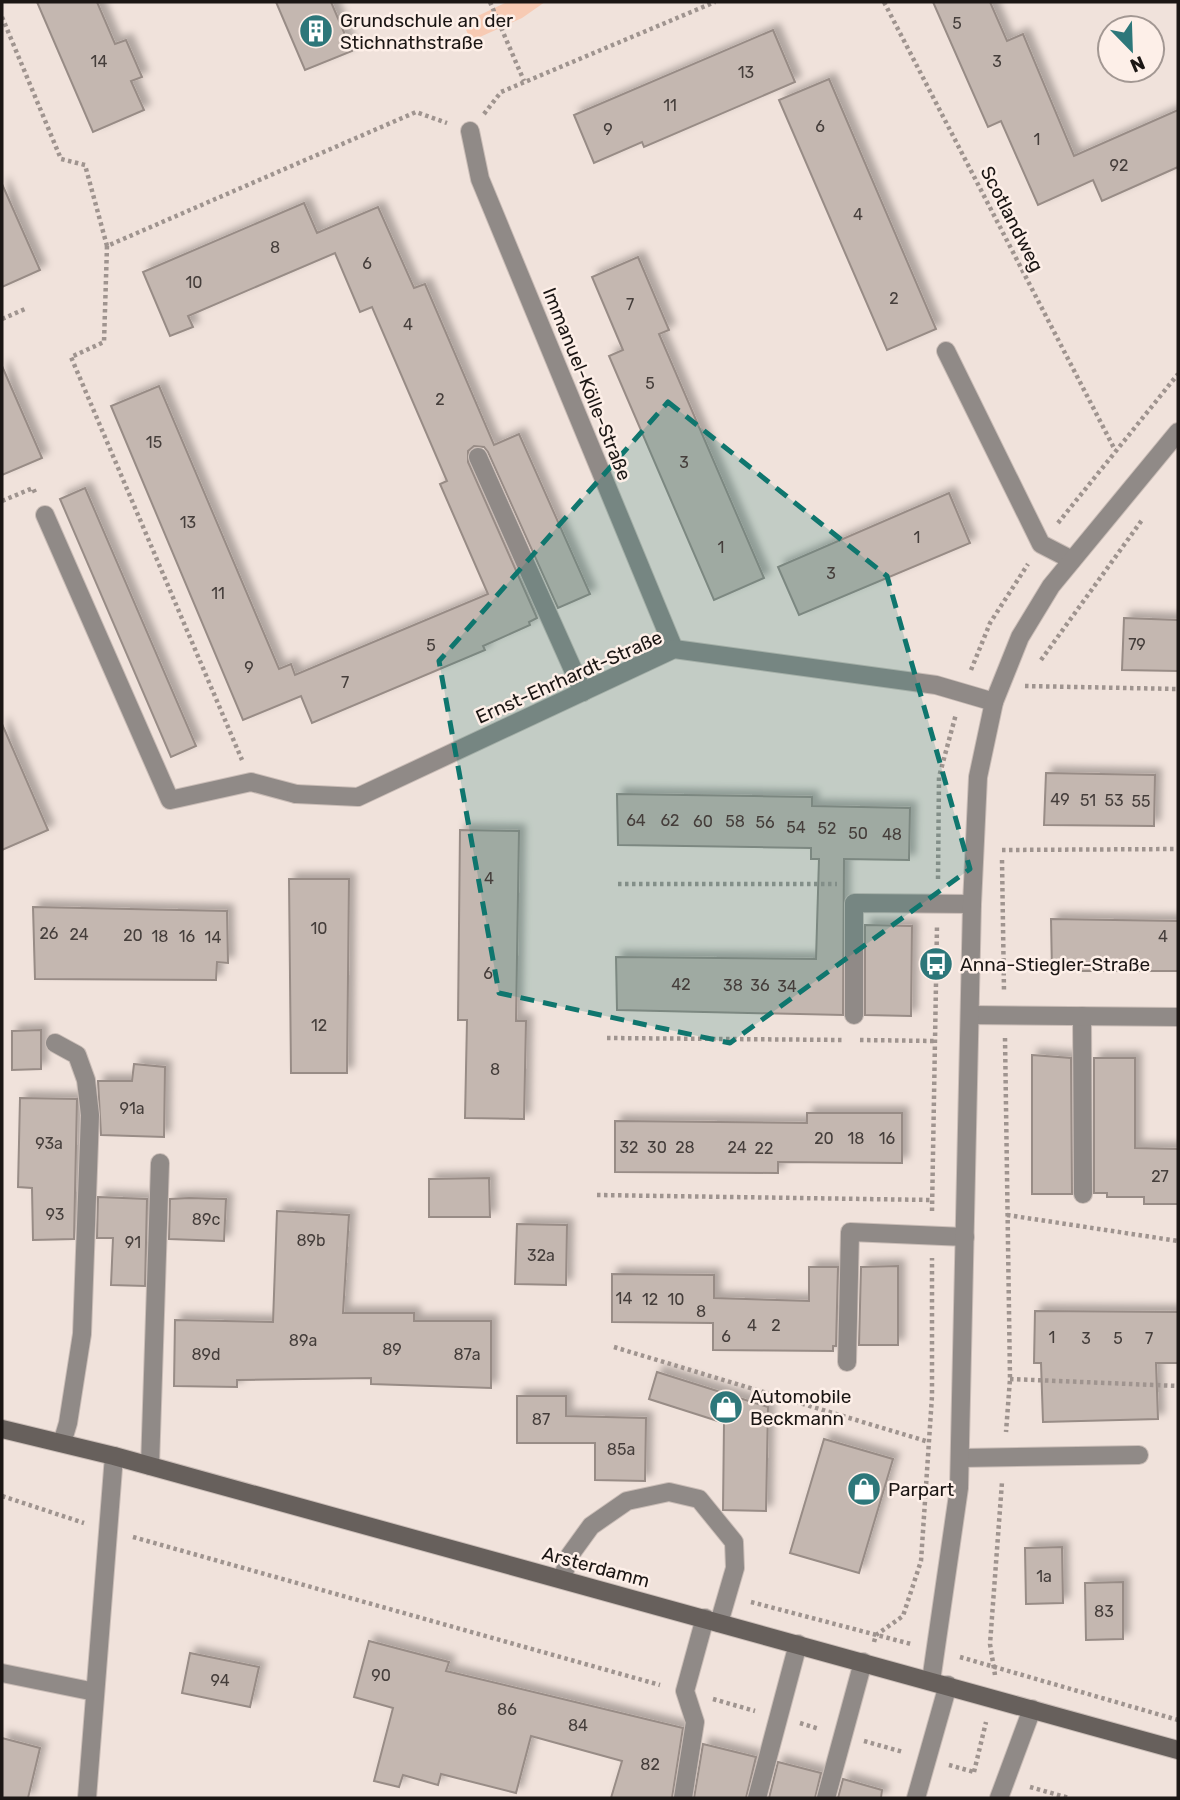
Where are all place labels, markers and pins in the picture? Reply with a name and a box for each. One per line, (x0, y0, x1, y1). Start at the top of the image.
place label: Grundschule an der Stichnathstraße (340, 9, 514, 54)
building icon: Grundschule an der Stichnathstraße (297, 12, 335, 50)
bus stop icon: Anna-Stiegler-Straße (917, 945, 955, 983)
place label: Anna-Stiegler-Straße (960, 953, 1150, 976)
place label: Automobile Beckmann (750, 1385, 851, 1430)
shop icon: Automobile Beckmann (707, 1388, 745, 1426)
shop icon: Parpart (845, 1470, 883, 1508)
place label: Parpart (888, 1478, 955, 1501)

